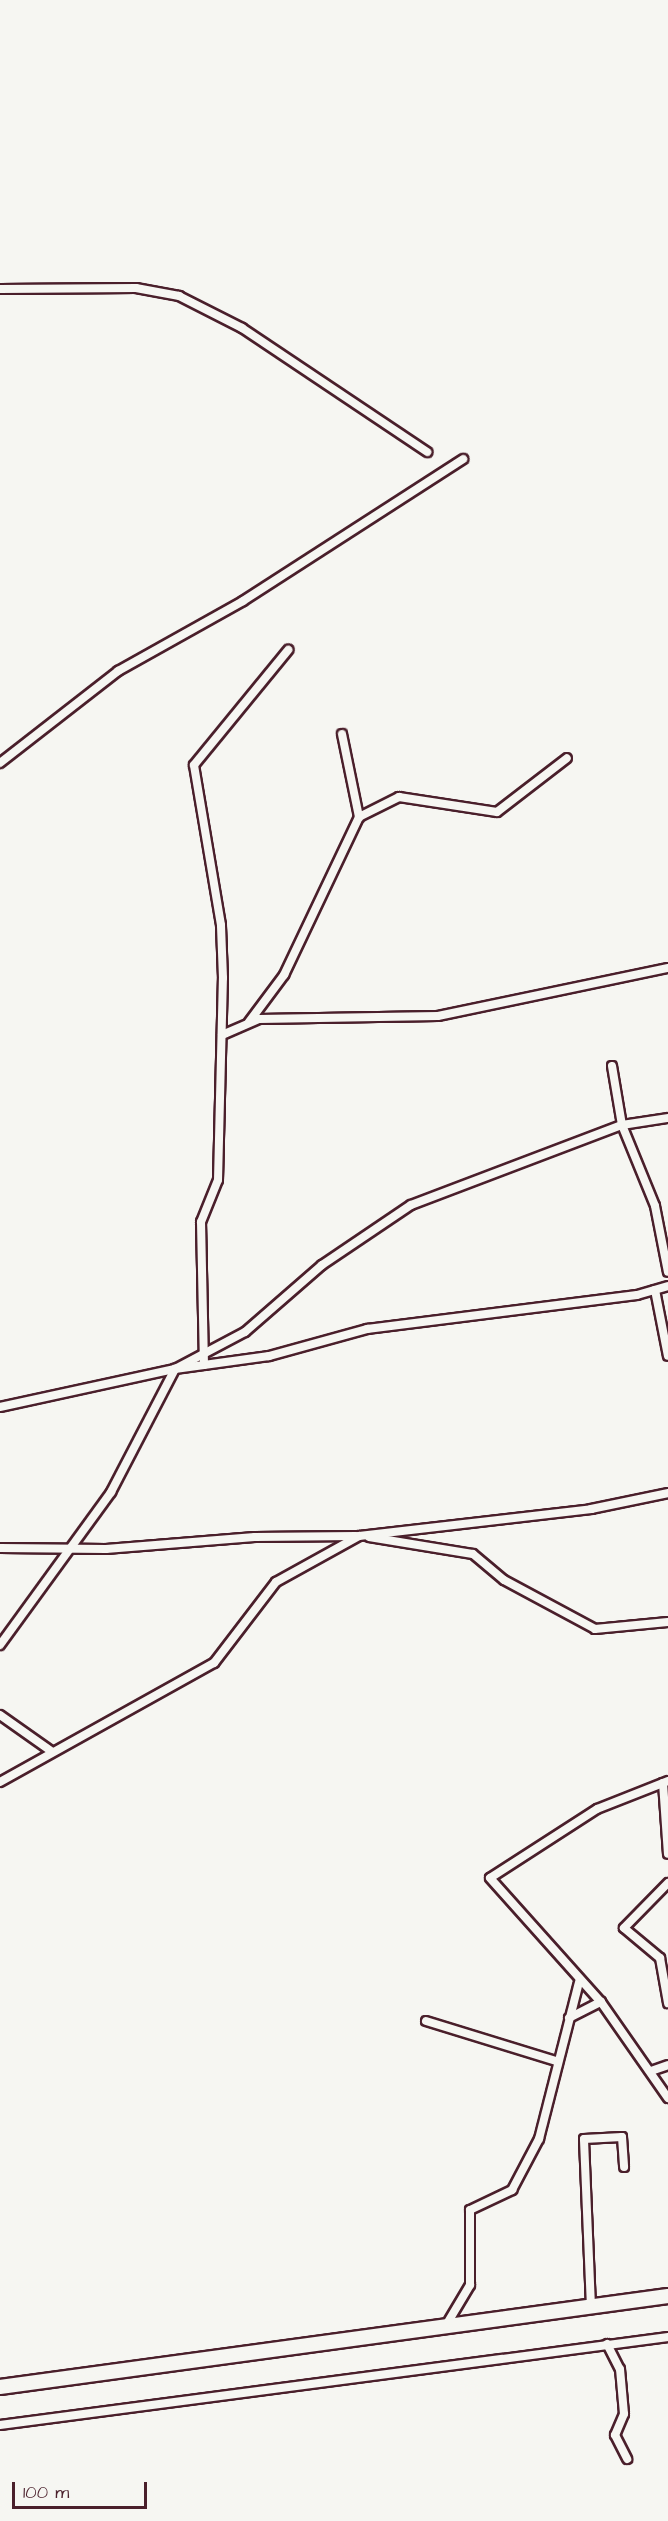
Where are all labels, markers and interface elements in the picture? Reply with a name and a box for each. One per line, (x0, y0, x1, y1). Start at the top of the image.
scale bar (15, 2470, 150, 2508)
text: 100 m (23, 2480, 69, 2505)

